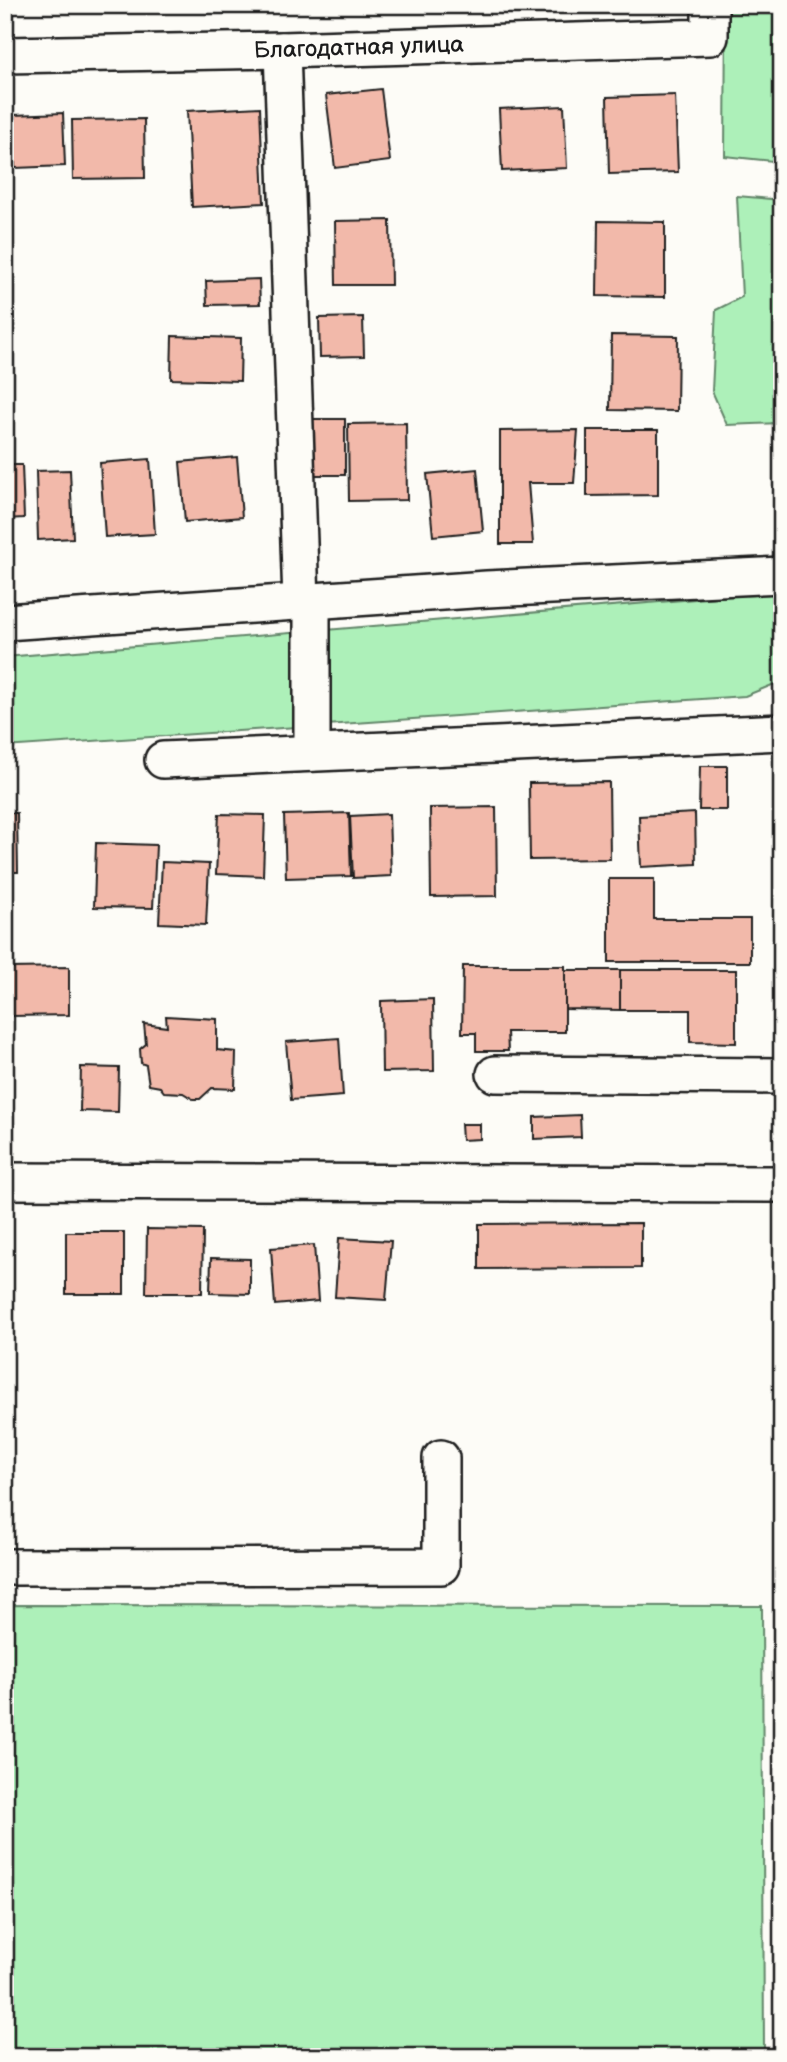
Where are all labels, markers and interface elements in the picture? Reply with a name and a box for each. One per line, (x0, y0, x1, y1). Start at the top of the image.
street label: Благодатная улица (254, 30, 465, 65)

